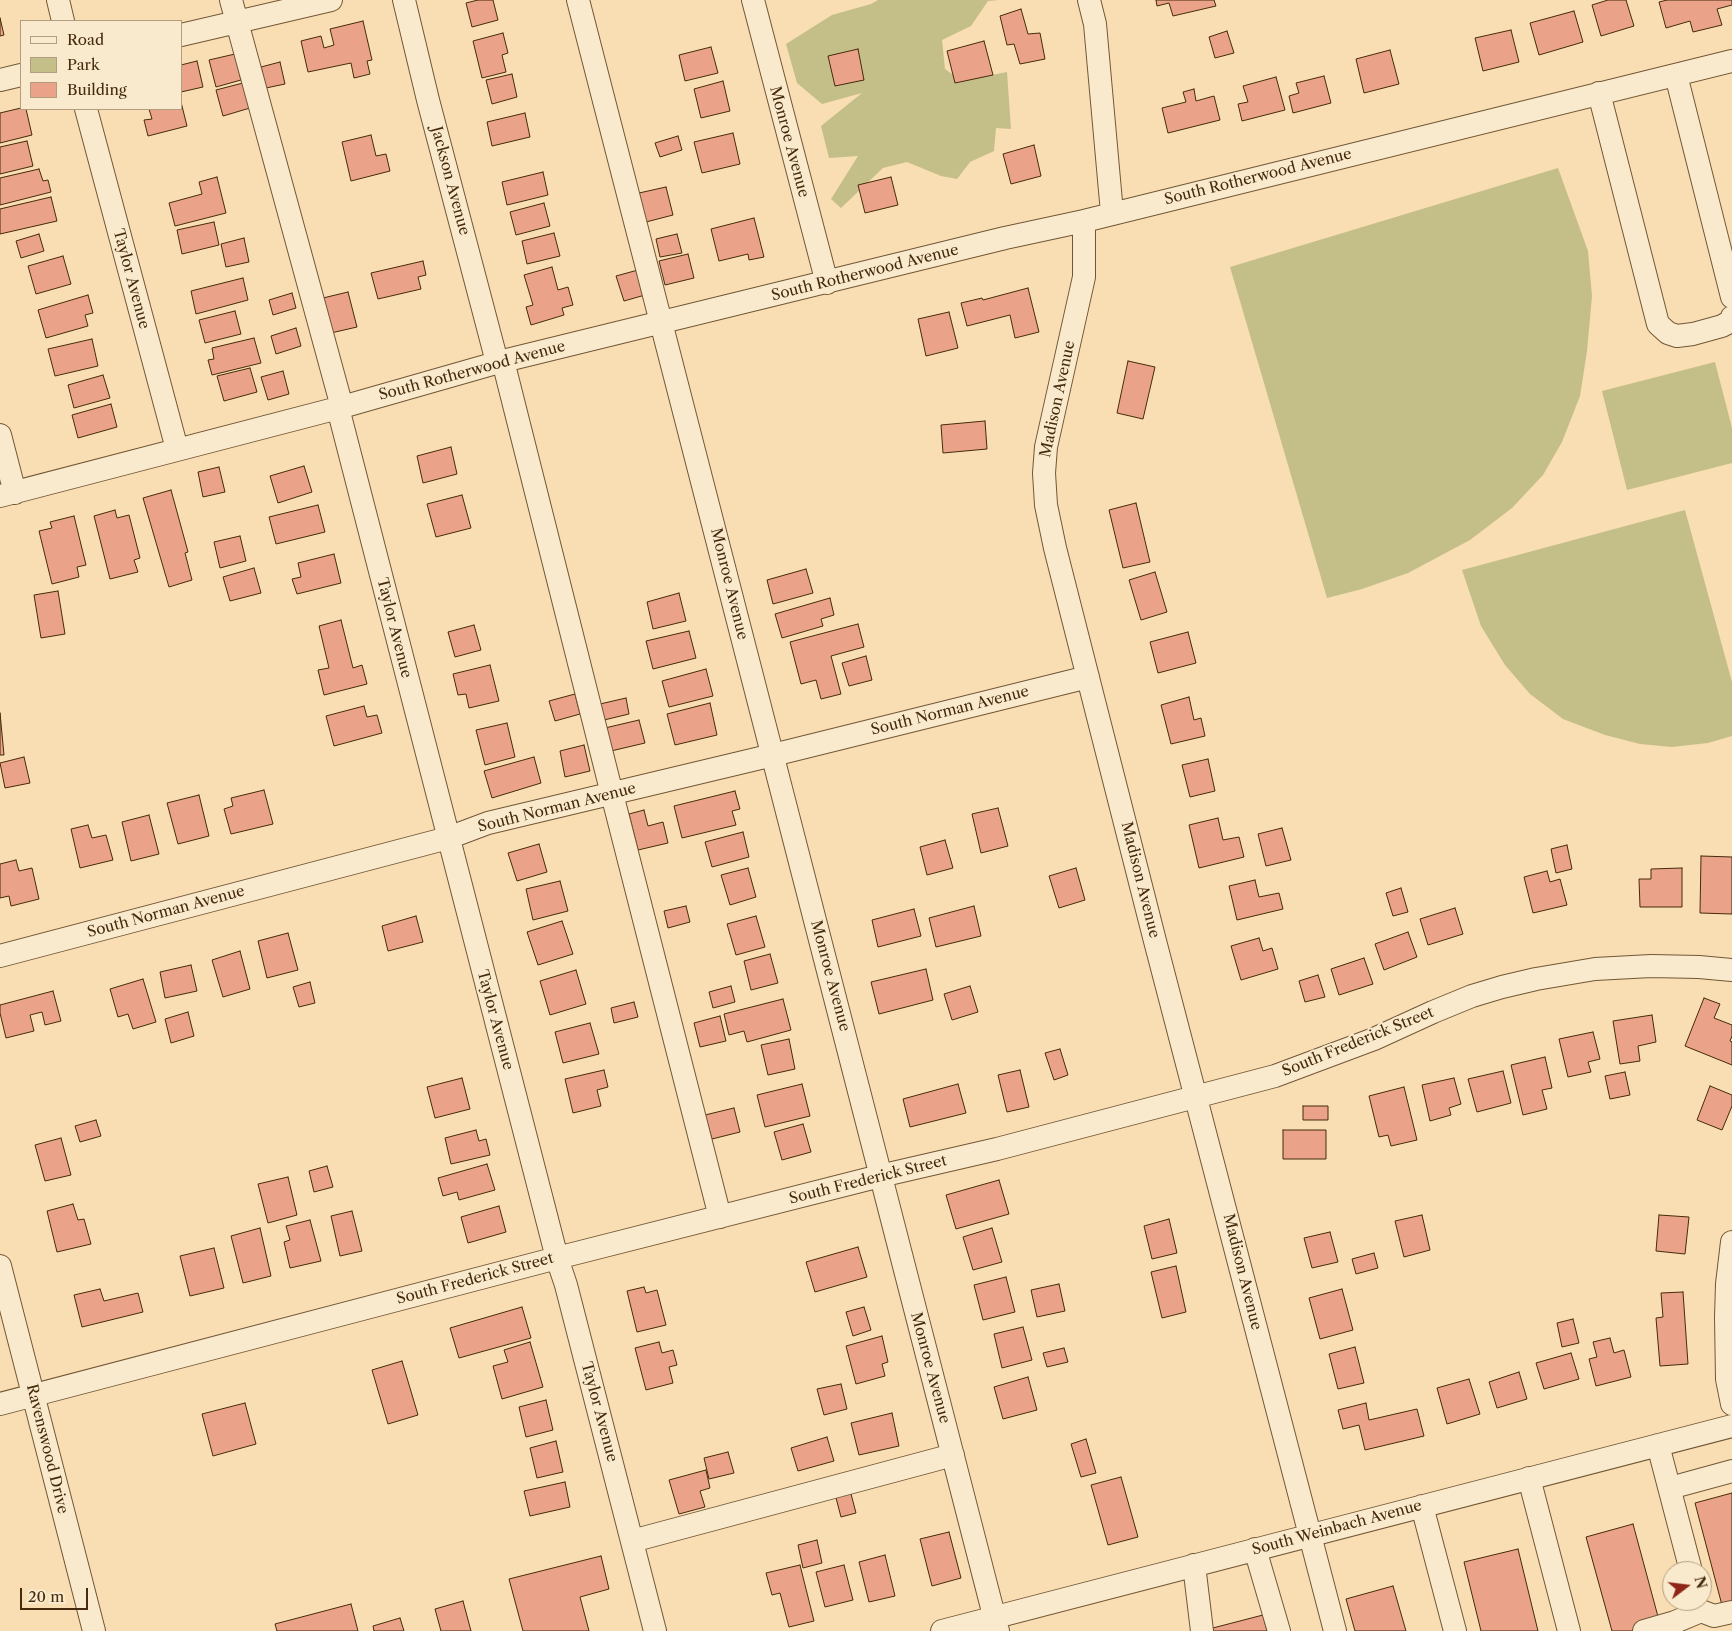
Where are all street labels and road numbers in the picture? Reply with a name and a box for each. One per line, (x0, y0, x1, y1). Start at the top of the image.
street label: Monroe Avenue (766, 84, 812, 200)
street label: Jackson Avenue (427, 125, 473, 237)
street label: South Rotherwood Avenue (1162, 145, 1354, 209)
street label: Taylor Avenue (109, 227, 153, 331)
street label: South Rotherwood Avenue (769, 241, 961, 305)
street label: South Rotherwood Avenue (377, 337, 567, 405)
street label: Madison Avenue (1037, 339, 1079, 459)
street label: Monroe Avenue (706, 526, 752, 642)
street label: Taylor Avenue (373, 576, 415, 680)
street label: South Norman Avenue (869, 683, 1031, 739)
street label: South Norman Avenue (476, 780, 638, 836)
street label: Madison Avenue (1117, 820, 1163, 940)
street label: South Norman Avenue (85, 882, 247, 942)
street label: Monroe Avenue (807, 918, 853, 1034)
street label: Taylor Avenue (473, 968, 517, 1072)
street label: South Frederick Street (1280, 1003, 1436, 1081)
street label: South Frederick Street (787, 1152, 949, 1208)
street label: Madison Avenue (1219, 1212, 1265, 1332)
street label: South Frederick Street (395, 1249, 555, 1309)
street label: Monroe Avenue (907, 1310, 953, 1426)
street label: Taylor Avenue (577, 1360, 621, 1464)
street label: Ravenswood Drive (22, 1382, 72, 1516)
street label: South Weinbach Avenue (1250, 1497, 1424, 1559)

